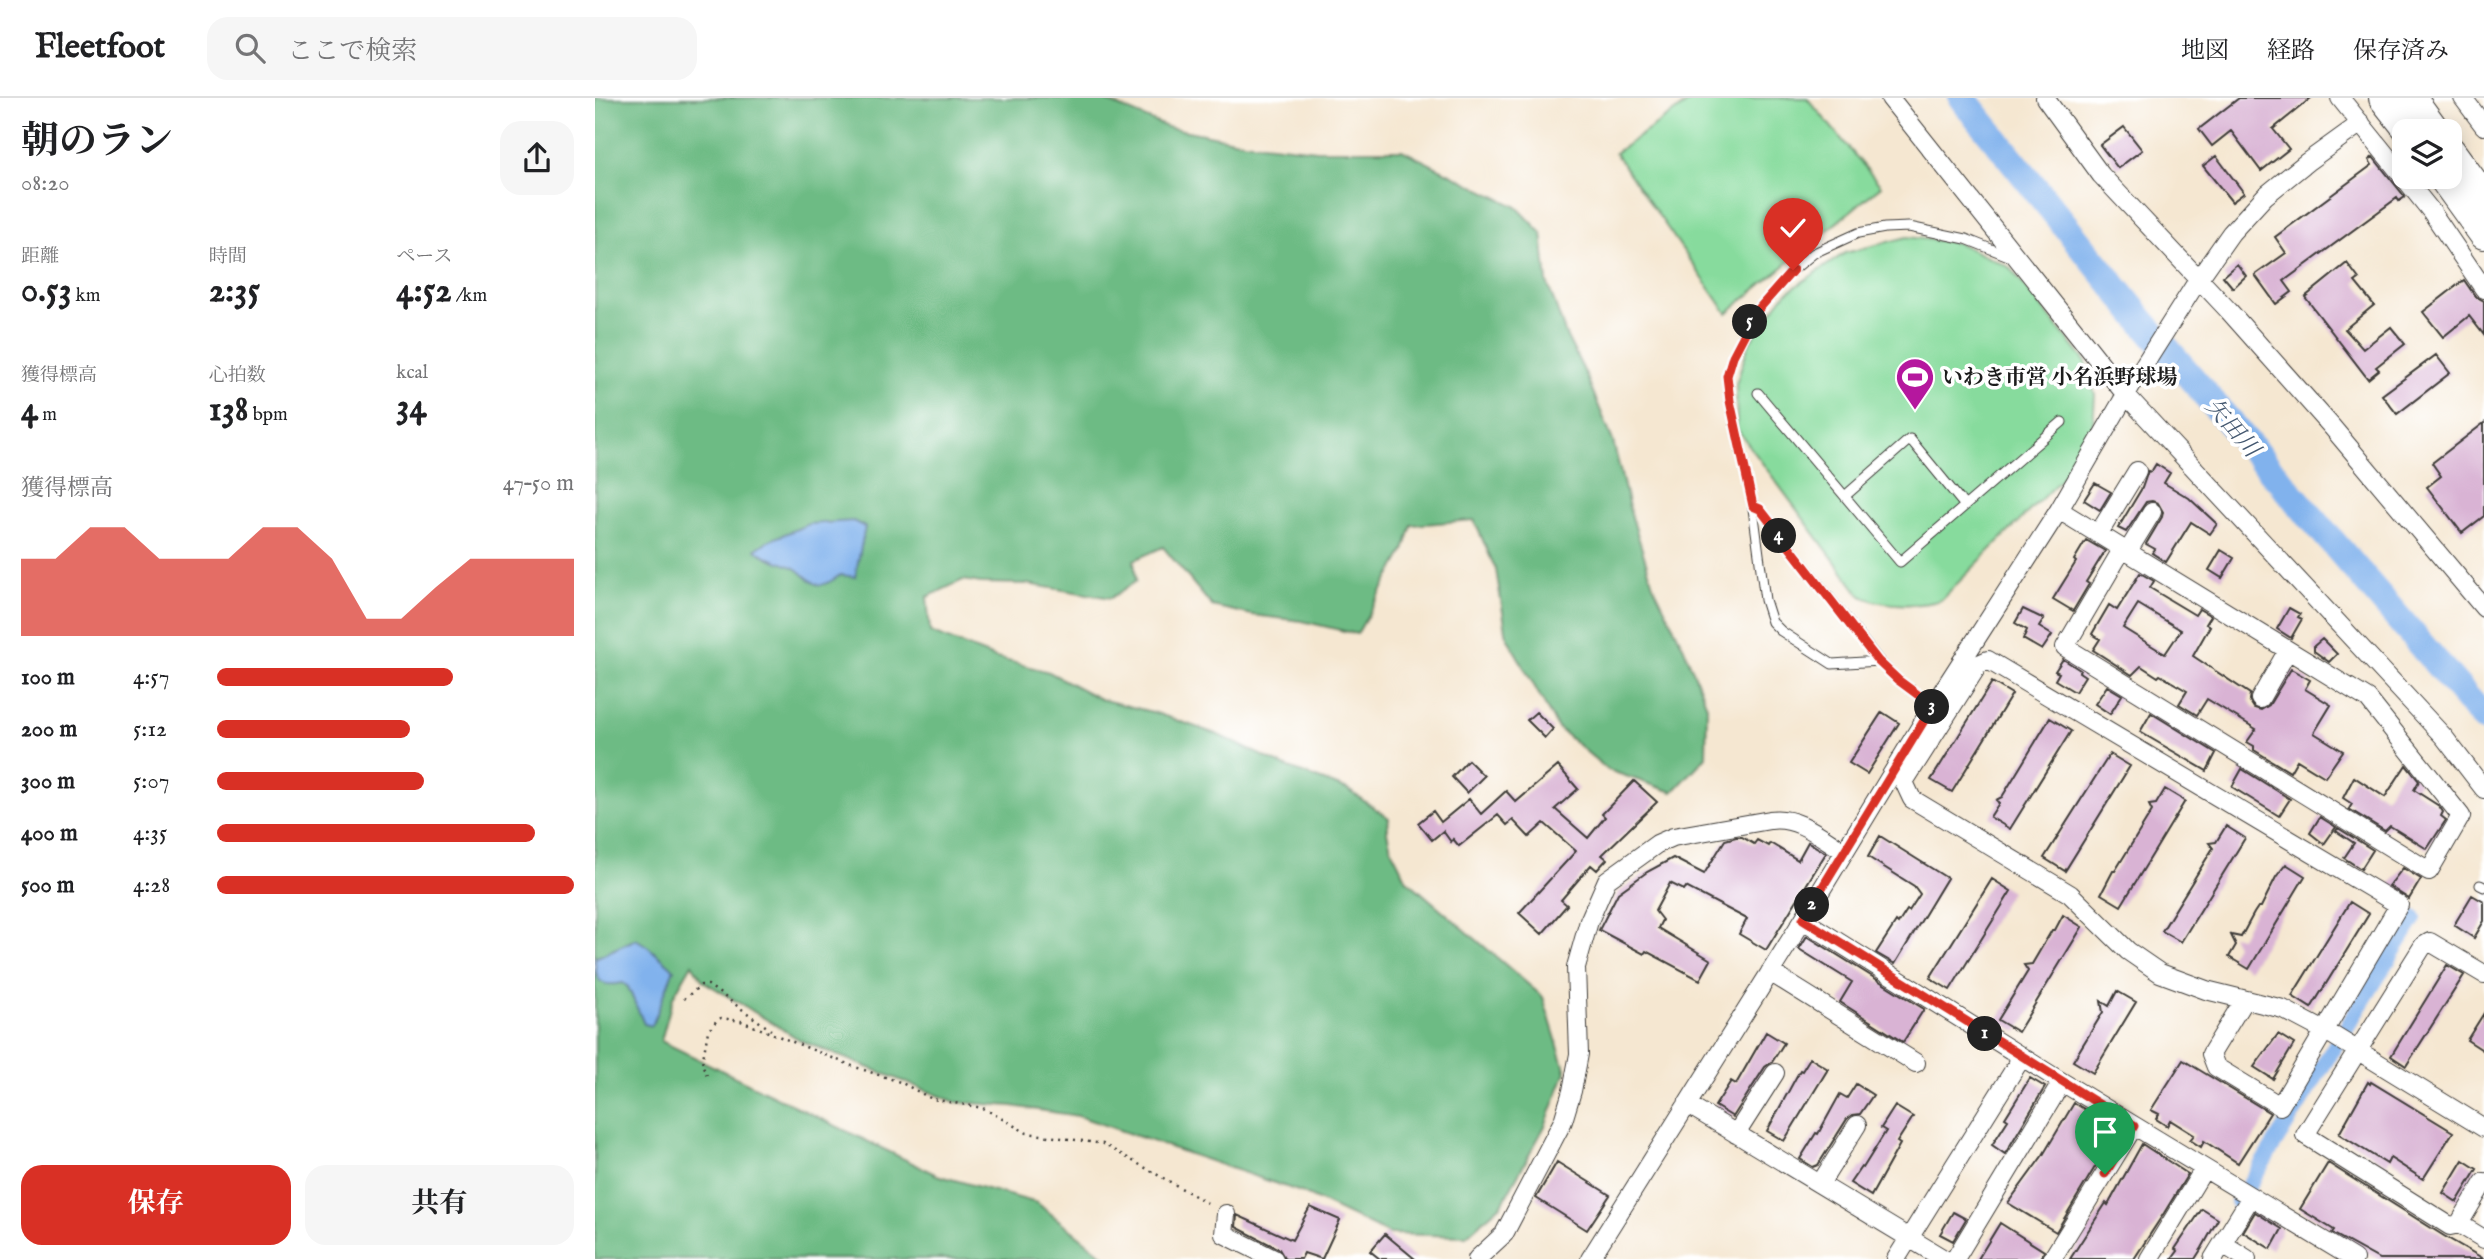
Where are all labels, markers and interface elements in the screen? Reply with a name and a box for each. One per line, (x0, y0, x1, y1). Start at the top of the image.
search box (207, 17, 697, 80)
text: Fleetfoot (35, 27, 165, 69)
icon: search (231, 29, 269, 67)
text: ここで検索 (287, 35, 417, 68)
text: 地図 (2181, 36, 2229, 67)
text: 経路 (2267, 36, 2315, 67)
text: 保存済み (2353, 36, 2449, 67)
text: 朝のラン (21, 119, 173, 167)
map controls (2392, 119, 2462, 189)
button: layers (2392, 119, 2462, 189)
button: share (500, 121, 574, 195)
text: 08:20 (21, 169, 69, 198)
pin (1763, 198, 1823, 270)
icon: check (1774, 209, 1812, 247)
text: 距離 (21, 245, 59, 269)
text: 時間 (209, 245, 247, 269)
text: ペース (396, 245, 452, 269)
text: 0.53 (21, 269, 71, 314)
text: 2:35 (209, 269, 260, 314)
text: 4:52 (396, 269, 452, 314)
text: km (71, 284, 100, 308)
text: /km (452, 284, 487, 308)
pin: 5 (1733, 304, 1767, 340)
text: 5 (1746, 309, 1753, 333)
sports icon: いわき市営 小名浜野球場 (1894, 356, 1936, 411)
text: kcal (396, 361, 428, 385)
text: 獲得標高 (21, 364, 97, 388)
text: 心拍数 (209, 364, 266, 388)
place label: いわき市営 小名浜野球場 (1942, 365, 2178, 392)
text: 34 (396, 385, 427, 430)
text: 4 (21, 388, 38, 433)
text: 138 (209, 388, 249, 433)
water label: 矢田川 (2198, 392, 2267, 466)
text: m (38, 403, 57, 427)
text: bpm (249, 403, 288, 427)
text: 47–50 m (503, 469, 574, 498)
text: 獲得標高 (21, 474, 113, 503)
pin: 4 (1761, 518, 1797, 554)
text: 4 (1774, 523, 1783, 547)
text: 100 m (21, 663, 75, 692)
text: 4:57 (133, 663, 169, 692)
pin: 3 (1915, 690, 1949, 724)
text: 3 (1928, 694, 1935, 718)
text: 200 m (21, 715, 77, 744)
text: 5:12 (133, 715, 167, 744)
text: 300 m (21, 767, 75, 796)
text: 5:07 (133, 767, 169, 796)
text: 400 m (21, 819, 78, 848)
text: 4:35 (133, 819, 167, 848)
text: 500 m (21, 871, 75, 900)
text: 4:28 (133, 871, 170, 900)
pin: 2 (1795, 888, 1829, 922)
text: 2 (1807, 892, 1816, 916)
pin: 1 (1967, 1016, 2003, 1052)
text: 1 (1981, 1021, 1988, 1045)
pin (2075, 1102, 2135, 1174)
icon: arrive (2086, 1113, 2124, 1151)
button: 保存 (21, 1165, 291, 1245)
button: 共有 (305, 1165, 574, 1245)

